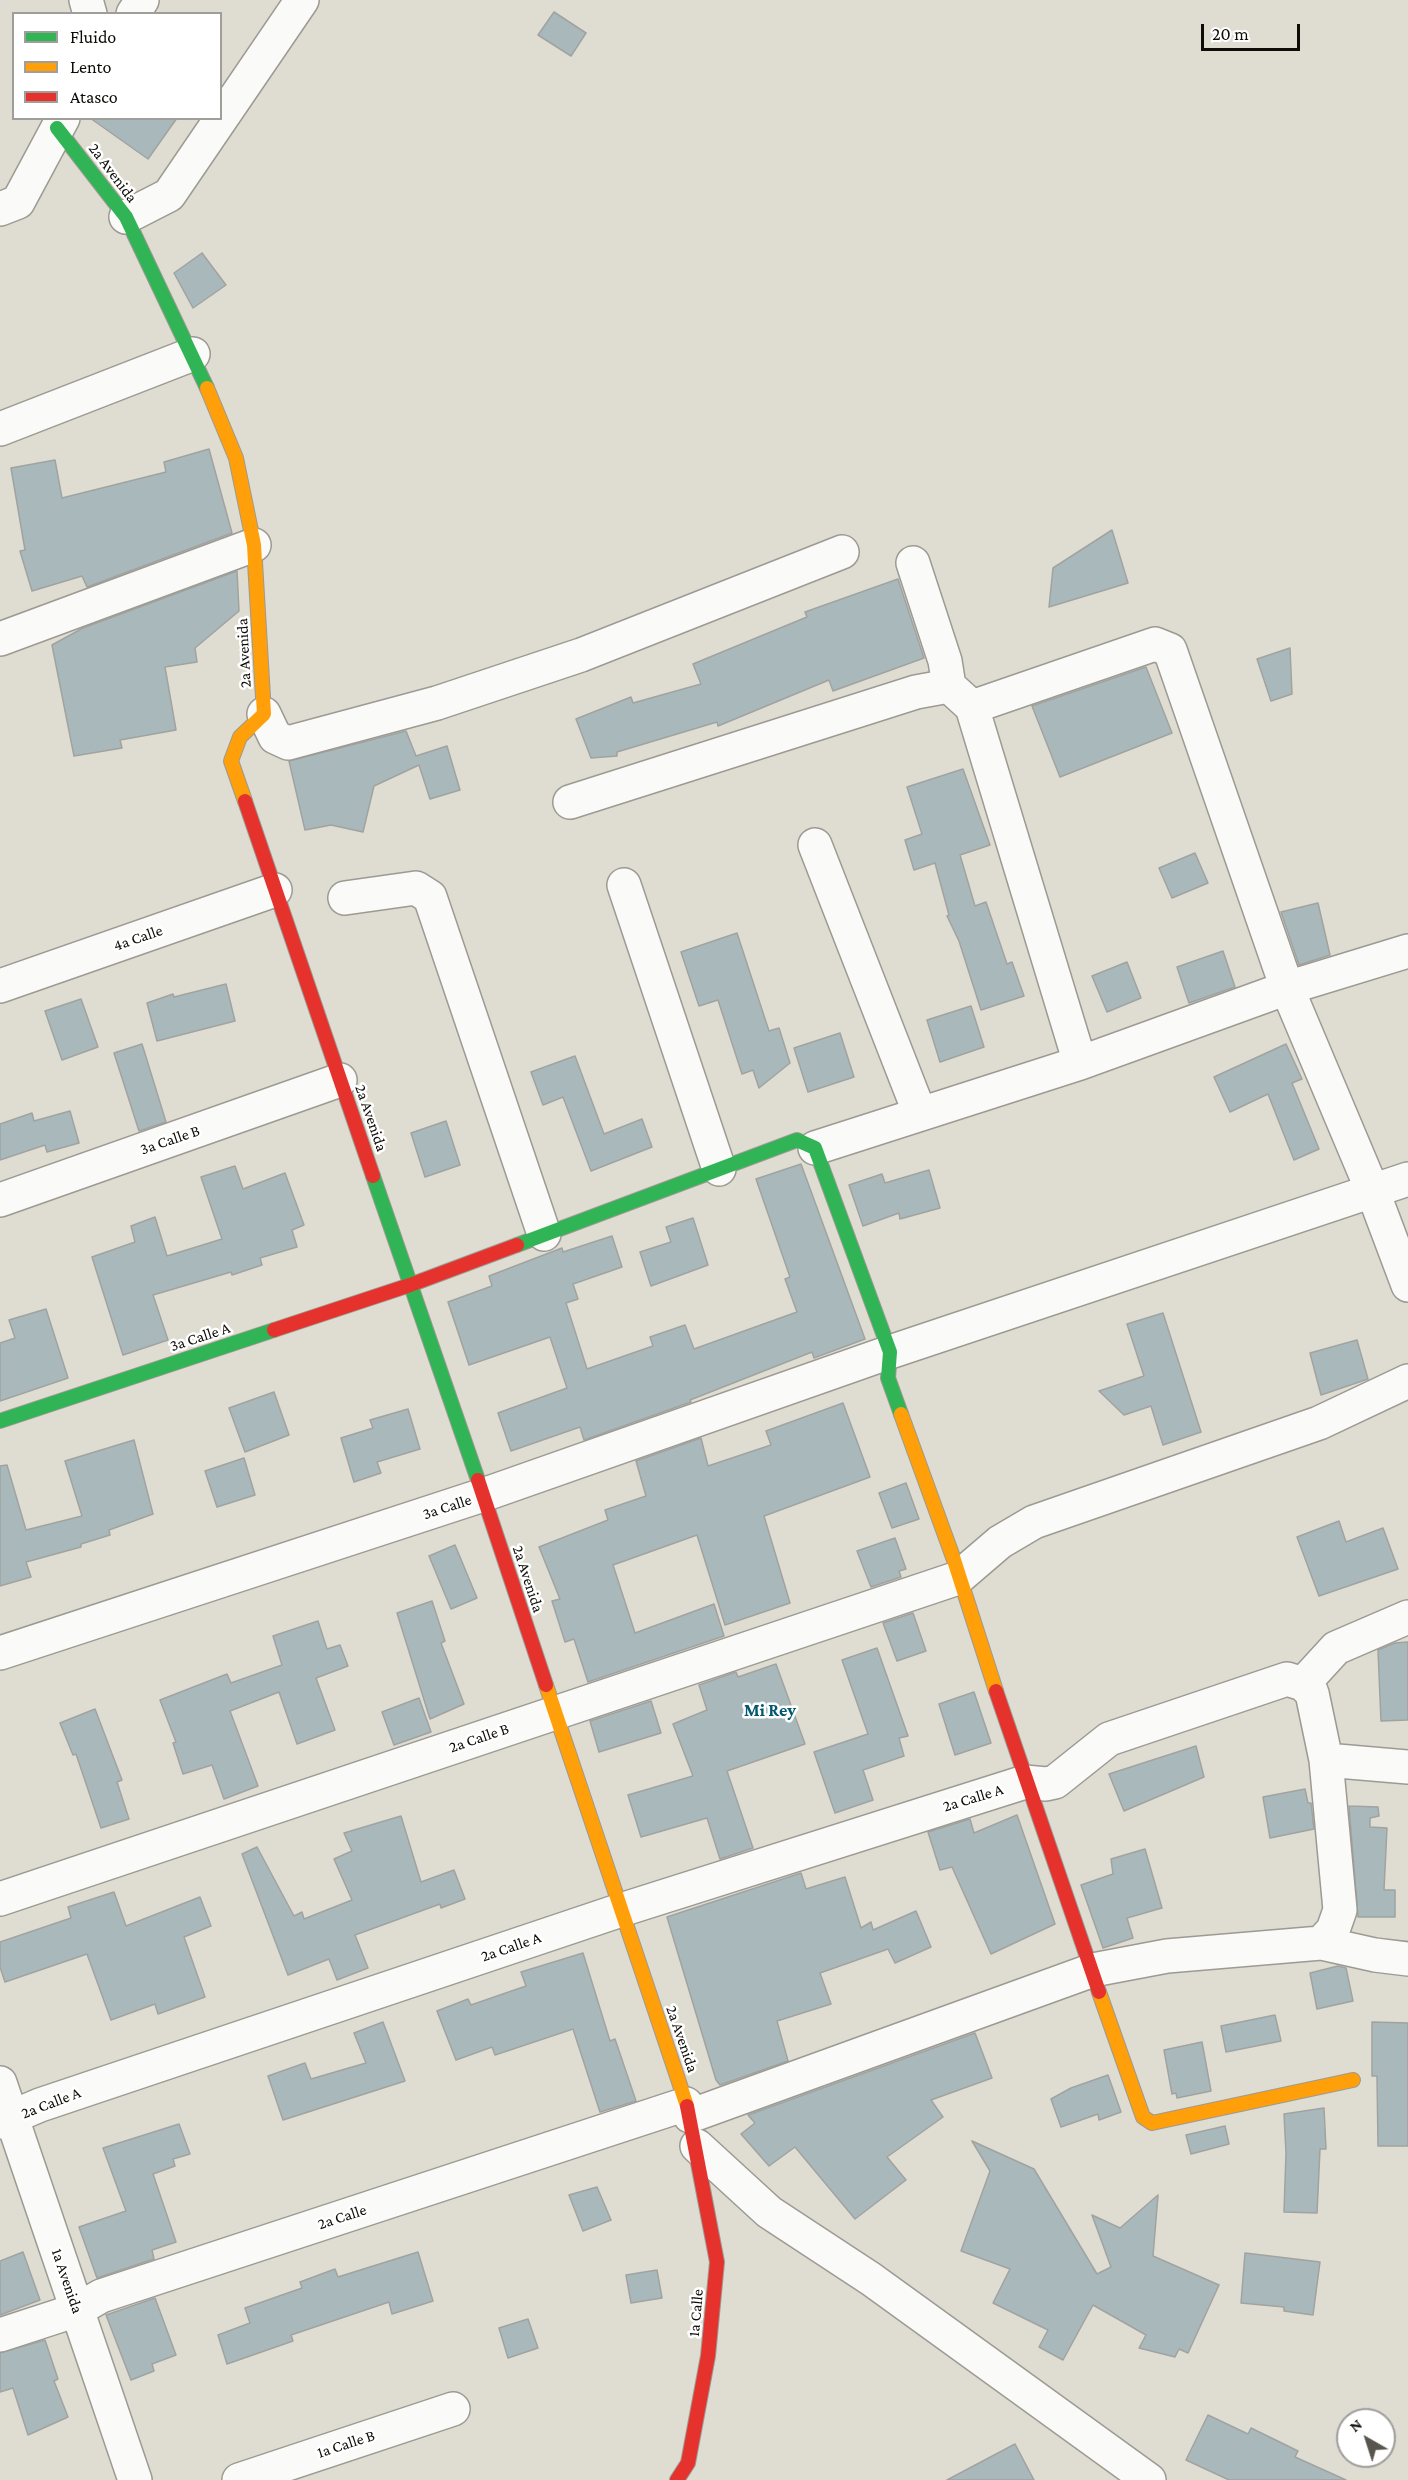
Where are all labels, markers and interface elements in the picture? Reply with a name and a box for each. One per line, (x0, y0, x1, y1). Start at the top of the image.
legend (12, 12, 222, 120)
scale bar (1204, 12, 1303, 50)
text: 20 m (1212, 24, 1249, 44)
text: Fluido (70, 27, 116, 47)
text: Lento (70, 57, 111, 77)
text: Atasco (70, 87, 118, 107)
street label: 2a Avenida (84, 139, 142, 207)
street label: 2a Avenida (233, 618, 255, 688)
street label: 4a Calle (111, 921, 165, 955)
street label: 2a Avenida (351, 1082, 391, 1154)
street label: 3a Calle B (138, 1121, 202, 1159)
street label: 3a Calle A (167, 1318, 233, 1356)
street label: 3a Calle (420, 1490, 474, 1524)
street label: 2a Avenida (508, 1543, 548, 1615)
district label: Mi Rey (744, 1699, 796, 1721)
street label: 2a Calle B (447, 1719, 511, 1757)
street label: 2a Calle A (940, 1780, 1006, 1816)
street label: 2a Calle A (478, 1928, 544, 1966)
street label: 2a Avenida (662, 2003, 702, 2075)
street label: 2a Calle A (18, 2083, 84, 2123)
street label: 2a Calle (315, 2200, 369, 2234)
street label: 1a Avenida (47, 2246, 87, 2316)
street label: 1a Calle (684, 2288, 708, 2338)
north arrow (1336, 2408, 1396, 2468)
text: N (1346, 2415, 1365, 2435)
street label: 1a Calle B (315, 2426, 377, 2462)

